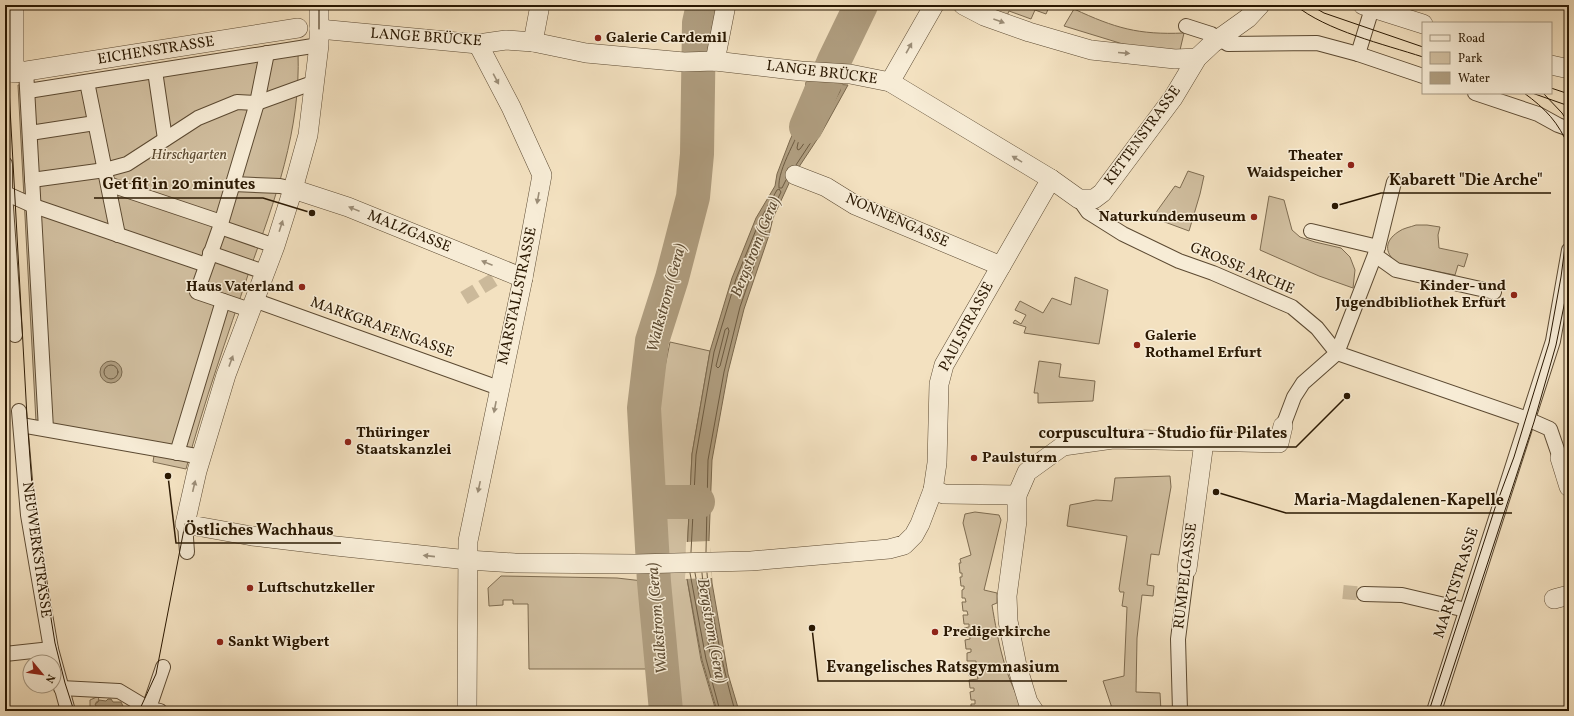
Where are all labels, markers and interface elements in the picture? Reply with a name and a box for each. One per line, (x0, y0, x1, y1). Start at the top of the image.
one-way arrow (993, 18, 1005, 24)
legend (1422, 22, 1552, 94)
street label: LANGE BRÜCKE (370, 24, 482, 52)
place label: Galerie Cardemil (606, 28, 727, 49)
street label: EICHENSTRASSE (96, 31, 216, 71)
text: Road (1458, 31, 1485, 47)
marker: Galerie Cardemil (593, 33, 603, 43)
one-way arrow (906, 42, 912, 54)
one-way arrow (1118, 50, 1130, 57)
text: Park (1458, 51, 1483, 67)
street label: LANGE BRÜCKE (765, 56, 879, 90)
text: Water (1458, 71, 1490, 87)
one-way arrow (493, 73, 499, 84)
street label: KETTENSTRASSE (1100, 82, 1186, 190)
park label: Hirschgarten (151, 145, 227, 166)
place label: Theater Waidspeicher (1247, 146, 1343, 184)
one-way arrow (1011, 155, 1023, 162)
marker: Theater Waidspeicher (1346, 160, 1356, 170)
callout: Kabarett "Die Arche" (1381, 165, 1551, 193)
callout: Get fit in 20 minutes (94, 170, 263, 198)
text: Kabarett "Die Arche" (1389, 170, 1543, 192)
text: Get fit in 20 minutes (103, 174, 255, 196)
street label: NONNENGASSE (842, 189, 952, 253)
one-way arrow (535, 192, 541, 204)
water label: Bergstrom (Gera) (726, 193, 786, 301)
one-way arrow (347, 206, 359, 212)
street label: MALZGASSE (364, 206, 454, 258)
place label: Naturkundemuseum (1099, 207, 1246, 228)
marker: Naturkundemuseum (1249, 212, 1259, 222)
one-way arrow (278, 220, 284, 232)
street label: MARSTALLSTRASSE (493, 225, 543, 367)
street label: GROSSE ARCHE (1186, 238, 1298, 300)
water label: Walkstrom (Gera) (642, 241, 692, 355)
one-way arrow (482, 260, 493, 266)
place label: Kinder- und Jugendbibliothek Erfurt (1335, 276, 1506, 314)
place label: Haus Vaterland (186, 277, 294, 298)
street label: PAULSTRASSE (935, 278, 999, 376)
marker: Haus Vaterland (297, 282, 307, 292)
marker: Kinder- und Jugendbibliothek Erfurt (1509, 290, 1519, 300)
street label: MARKGRAFENGASSE (307, 292, 457, 364)
place label: Galerie Rothamel Erfurt (1145, 326, 1262, 364)
marker: Galerie Rothamel Erfurt (1132, 340, 1142, 350)
one-way arrow (228, 355, 234, 367)
one-way arrow (492, 401, 498, 414)
callout: corpuscultura - Studio für Pilates (1030, 419, 1296, 447)
place label: Thüringer Staatskanzlei (356, 423, 452, 461)
text: corpuscultura - Studio für Pilates (1038, 423, 1288, 445)
marker: Thüringer Staatskanzlei (343, 437, 353, 447)
place label: Paulsturm (982, 448, 1058, 469)
marker: Paulsturm (969, 453, 979, 463)
one-way arrow (191, 479, 197, 492)
street label: NEUWERKSTRASSE (16, 481, 56, 619)
one-way arrow (475, 481, 481, 493)
callout: Maria-Magdalenen-Kapelle (1286, 485, 1512, 513)
text: Maria-Magdalenen-Kapelle (1294, 490, 1504, 512)
callout: Östliches Wachhaus (176, 515, 341, 543)
text: Östliches Wachhaus (184, 520, 334, 542)
street label: RUMPELGASSE (1169, 522, 1203, 630)
street label: MARKTSTRASSE (1429, 525, 1485, 641)
one-way arrow (423, 553, 435, 560)
water label: Walkstrom (Gera) (642, 561, 674, 675)
water label: Bergstrom (Gera) (691, 577, 731, 686)
place label: Luftschutzkeller (258, 578, 375, 599)
marker: Luftschutzkeller (245, 583, 255, 593)
place label: Predigerkirche (943, 622, 1051, 643)
marker: Predigerkirche (930, 627, 940, 637)
place label: Sankt Wigbert (228, 632, 330, 653)
marker: Sankt Wigbert (215, 637, 225, 647)
callout: Evangelisches Ratsgymnasium (818, 653, 1067, 681)
north arrow (22, 654, 62, 694)
text: Evangelisches Ratsgymnasium (826, 657, 1060, 679)
text: N (41, 671, 58, 685)

